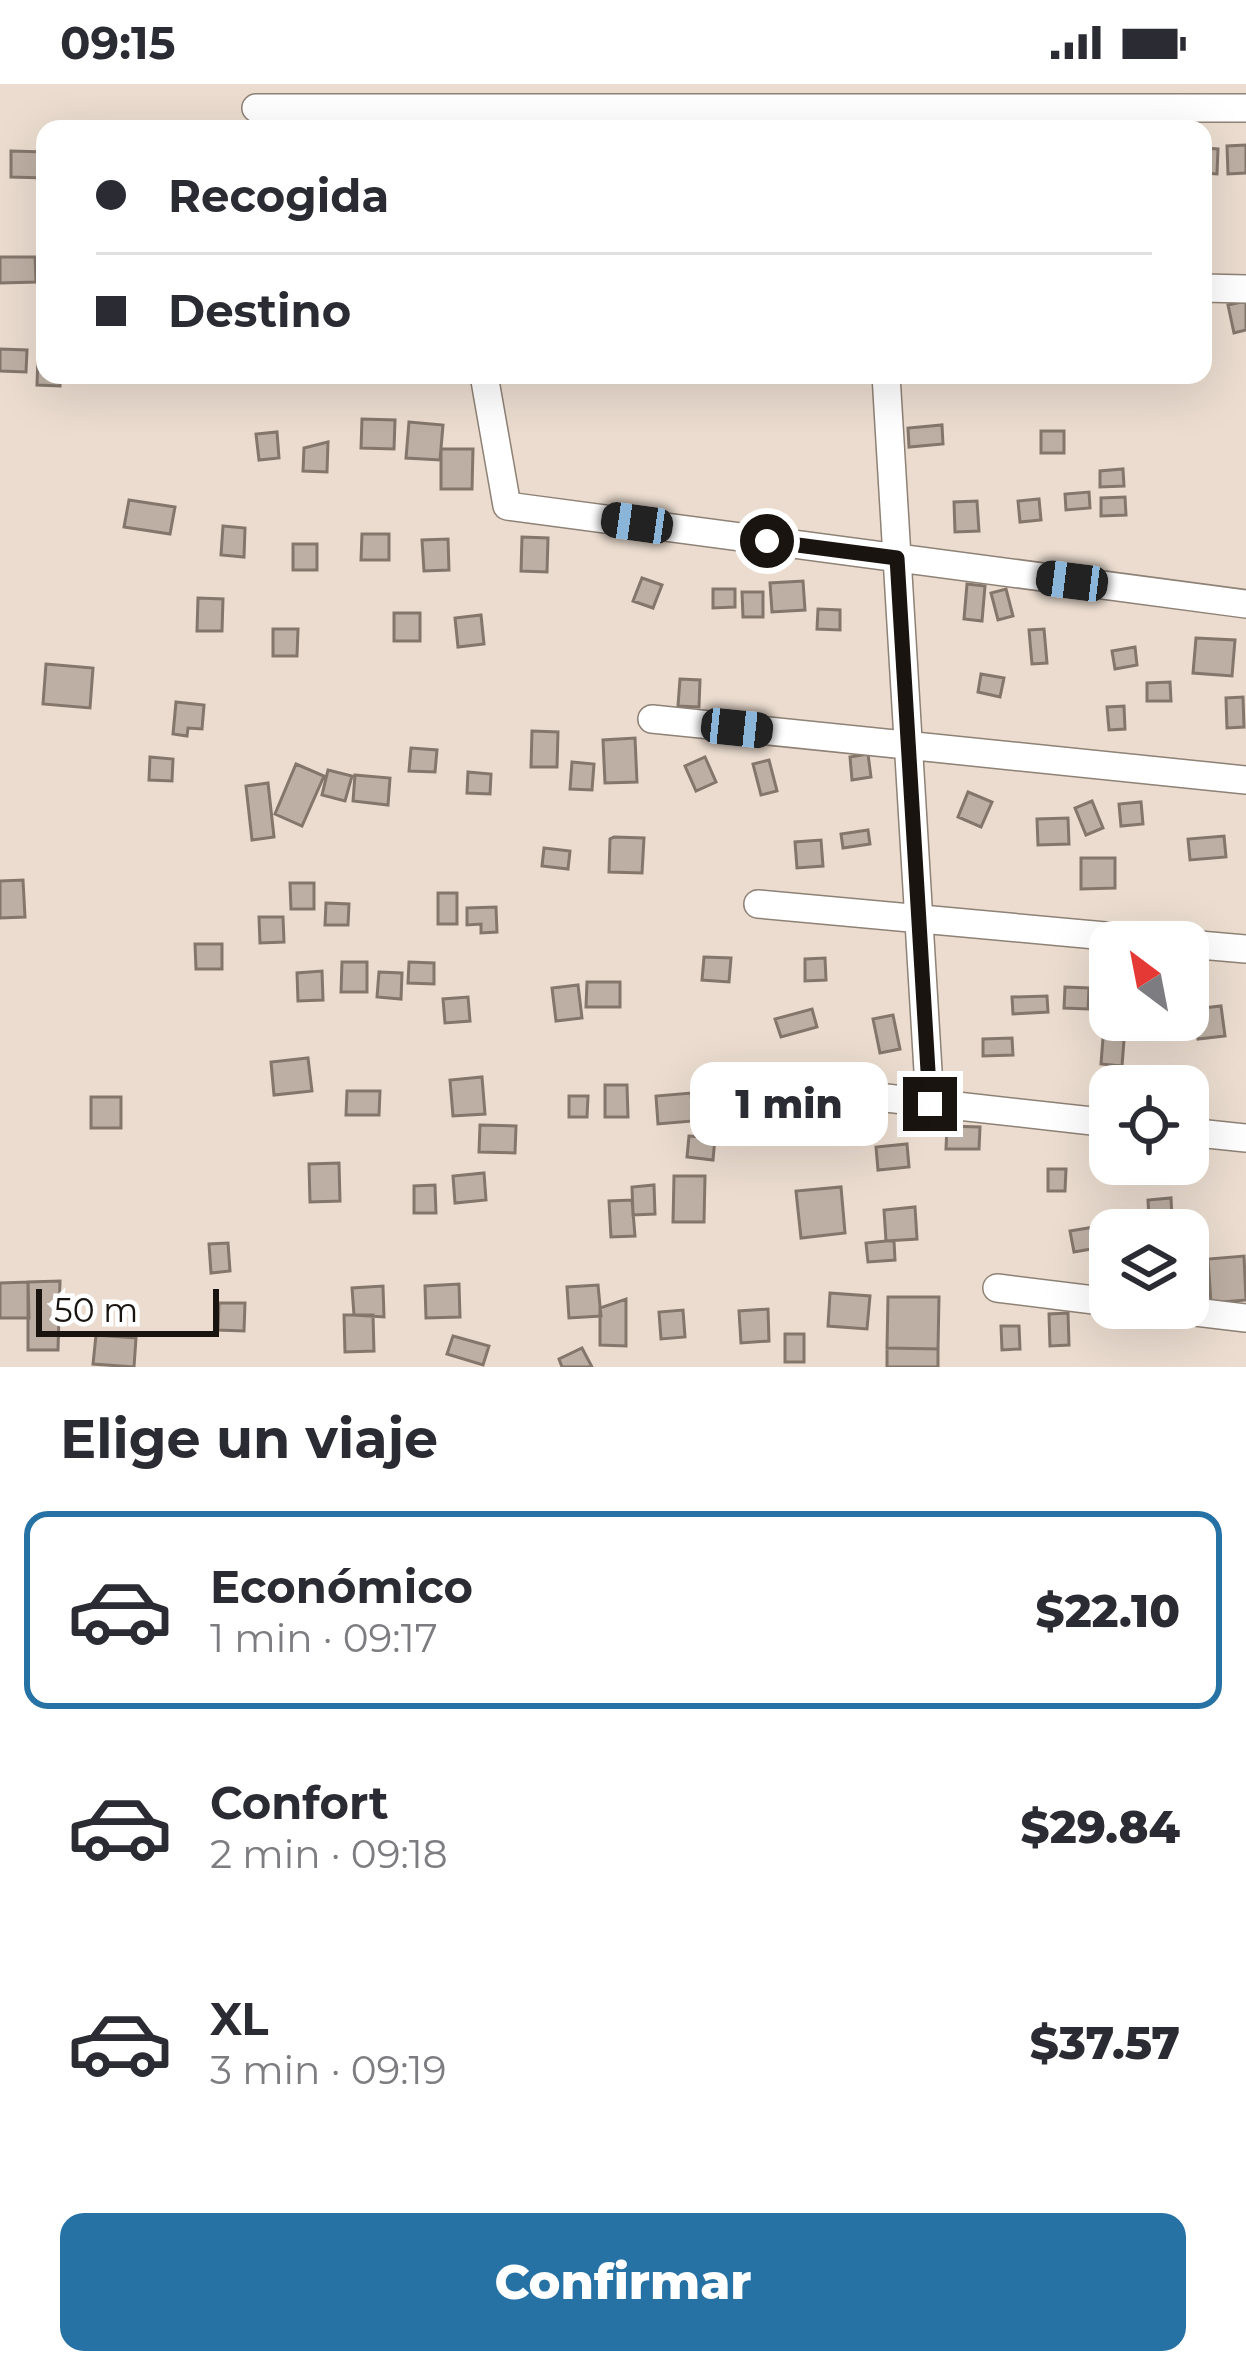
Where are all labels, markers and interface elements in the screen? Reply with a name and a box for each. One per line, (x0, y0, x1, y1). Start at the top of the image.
text: 09:15 (60, 15, 175, 70)
text: Recogida (168, 168, 389, 223)
text: Destino (168, 283, 351, 338)
car (599, 500, 675, 546)
route start (740, 514, 794, 568)
car (1034, 559, 1110, 603)
car (699, 706, 775, 750)
north arrow (1089, 921, 1209, 1041)
map controls (1089, 921, 1209, 1329)
callout: 1 min (690, 1062, 888, 1146)
button: locate (1089, 1065, 1209, 1185)
route end (903, 1077, 957, 1131)
text: 1 min (735, 1080, 843, 1128)
button: layers (1089, 1209, 1209, 1329)
scale bar (36, 1283, 219, 1336)
text: 50 m (54, 1290, 138, 1330)
text: Elige un viaje (60, 1406, 438, 1472)
icon: car (66, 1556, 174, 1664)
text: Económico (210, 1559, 473, 1614)
text: $22.10 (1036, 1583, 1180, 1638)
text: 1 min · 09:17 (210, 1614, 438, 1662)
icon: car (66, 1772, 174, 1880)
text: Confort (210, 1775, 389, 1830)
text: $29.84 (1021, 1799, 1180, 1854)
text: 2 min · 09:18 (210, 1830, 448, 1878)
icon: car (66, 1988, 174, 2096)
text: XL (210, 1991, 268, 2046)
text: $37.57 (1030, 2015, 1180, 2070)
text: 3 min · 09:19 (210, 2046, 446, 2094)
button: Confirmar (60, 2213, 1186, 2351)

